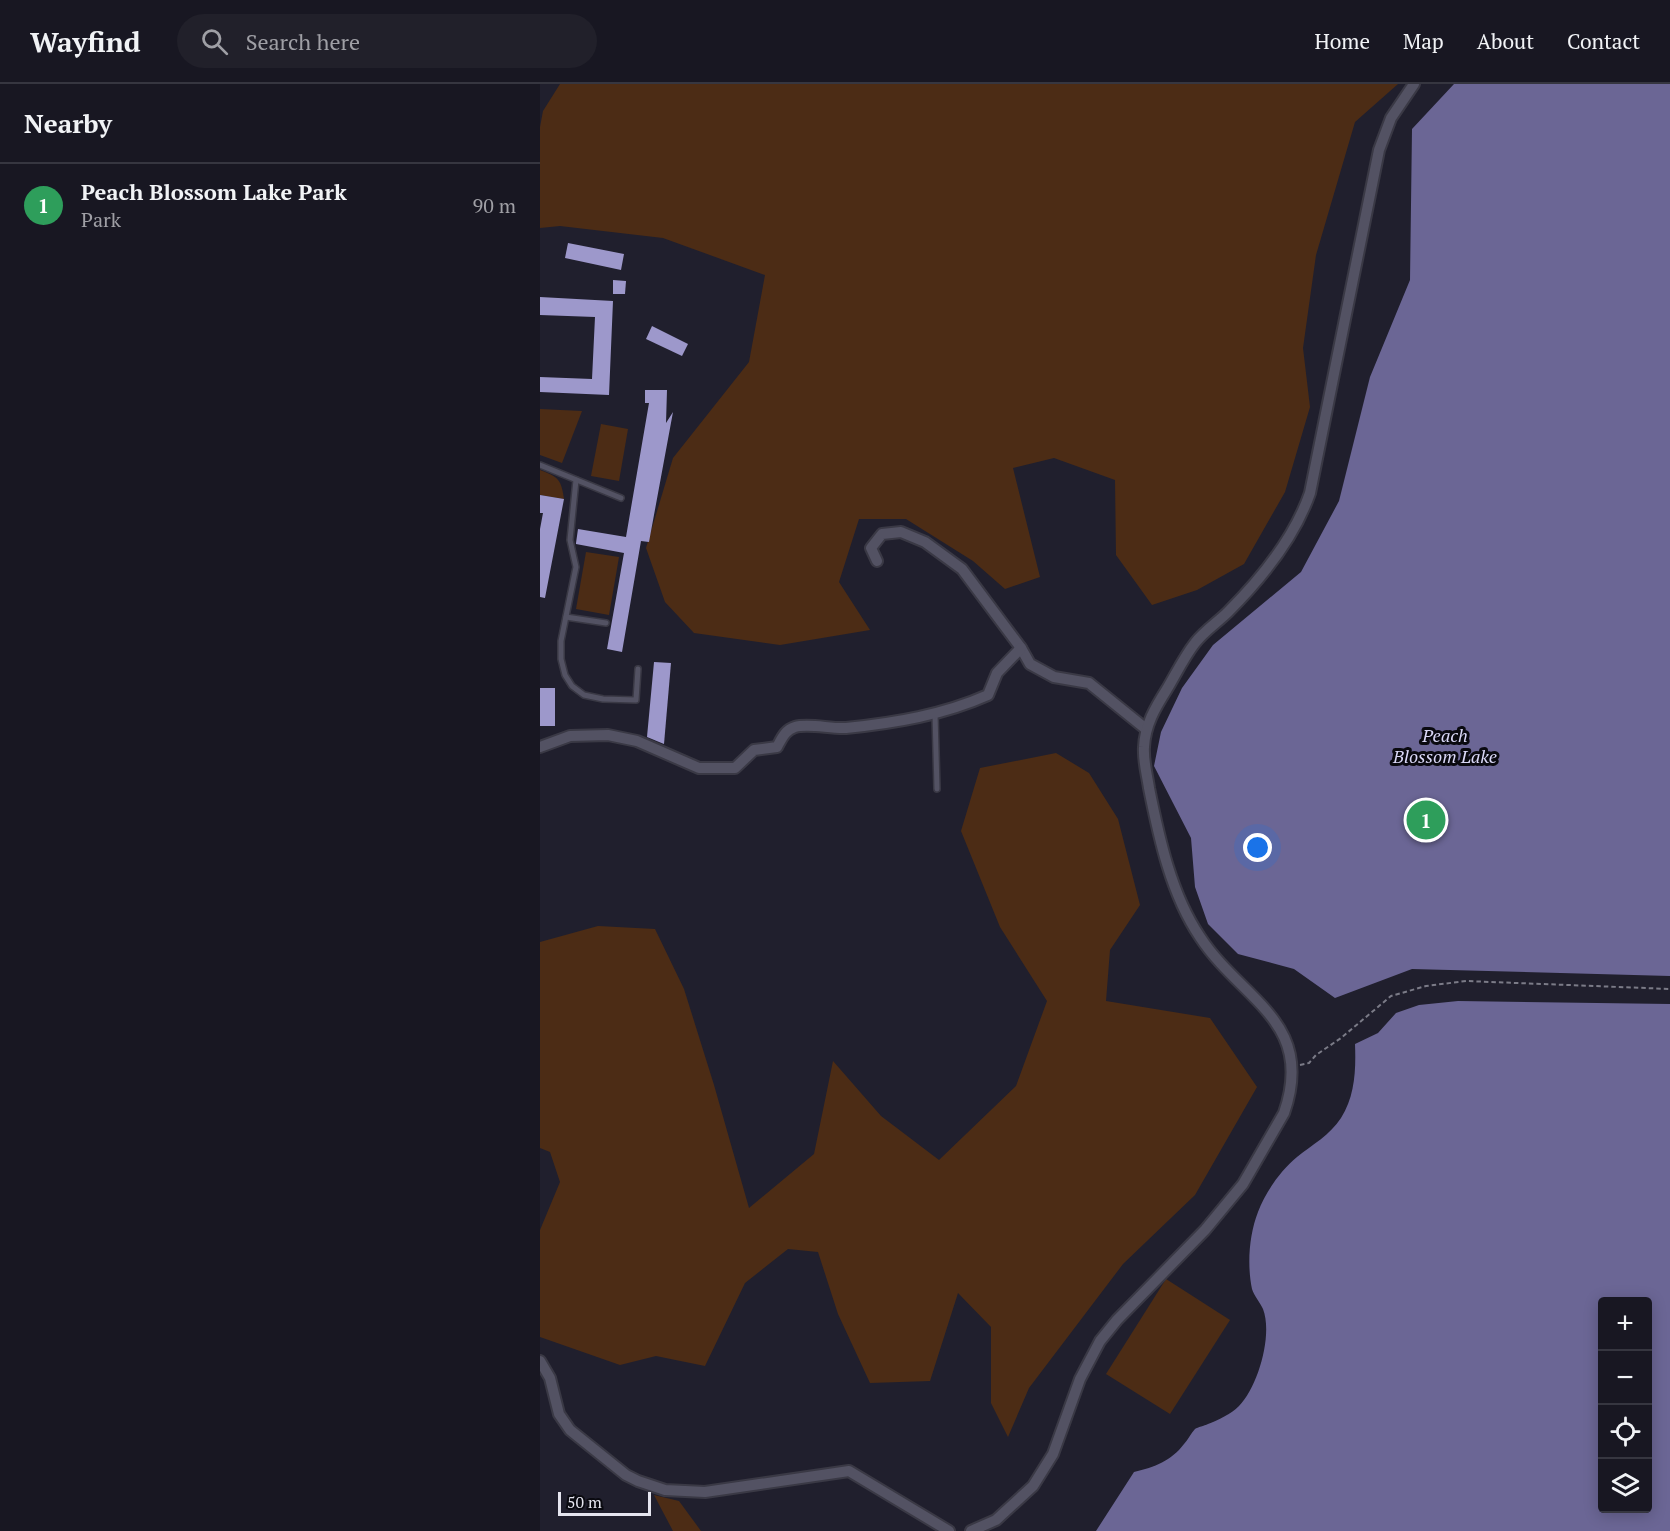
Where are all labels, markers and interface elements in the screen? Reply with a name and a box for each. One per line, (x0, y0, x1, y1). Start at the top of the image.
search box (177, 14, 597, 68)
text: Wayfind (30, 23, 141, 60)
icon: search (198, 25, 231, 58)
text: Search here (246, 27, 360, 56)
text: Home (1314, 27, 1370, 55)
text: Map (1403, 27, 1444, 55)
text: About (1477, 27, 1534, 55)
text: Contact (1567, 27, 1640, 55)
text: Nearby (24, 106, 112, 140)
text: Peach Blossom Lake Park (81, 177, 347, 206)
text: 1 (38, 192, 49, 219)
text: 90 m (473, 192, 516, 219)
text: Park (81, 206, 121, 233)
water label: Peach Blossom Lake (1392, 723, 1497, 768)
pin: 1 (1406, 798, 1446, 842)
your location (1243, 833, 1272, 862)
map controls (1598, 1297, 1652, 1513)
button: + (1598, 1297, 1652, 1351)
button: − (1598, 1351, 1652, 1405)
button: locate (1598, 1405, 1652, 1459)
button: layers (1598, 1459, 1652, 1513)
scale bar (558, 1489, 651, 1516)
text: 50 m (567, 1491, 602, 1513)

